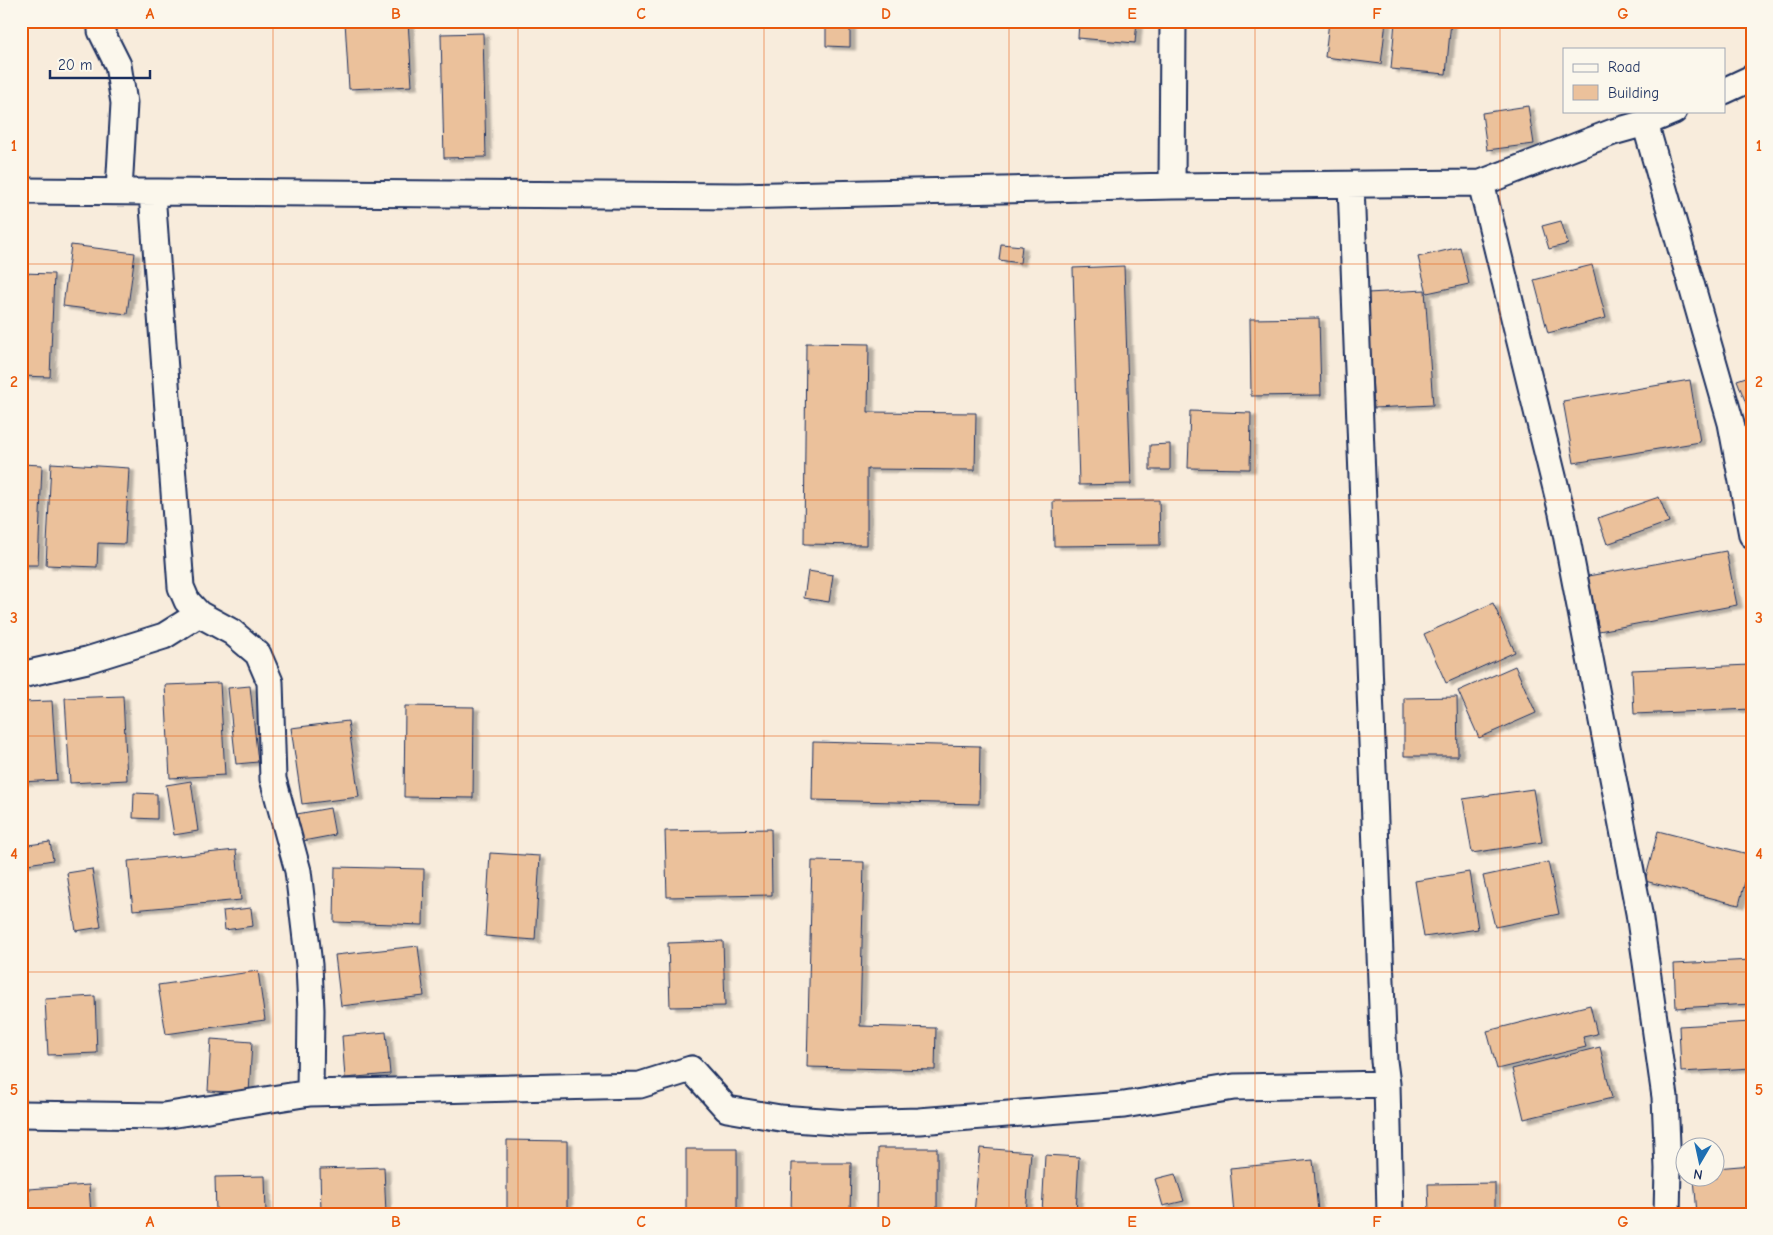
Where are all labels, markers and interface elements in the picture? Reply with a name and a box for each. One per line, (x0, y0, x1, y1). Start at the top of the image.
text: A (146, 5, 155, 23)
text: B (391, 5, 401, 23)
text: C (636, 5, 646, 23)
text: D (881, 5, 891, 23)
text: E (1127, 5, 1137, 23)
text: F (1372, 5, 1382, 23)
text: G (1617, 5, 1629, 23)
scale bar (50, 48, 150, 80)
legend (1563, 48, 1726, 112)
text: 20 m (58, 56, 92, 74)
text: Road (1608, 58, 1640, 76)
text: Building (1608, 84, 1659, 102)
text: 1 (11, 137, 17, 155)
text: 1 (1756, 137, 1762, 155)
text: 2 (10, 373, 18, 391)
text: 2 (1755, 373, 1763, 391)
text: 3 (10, 609, 18, 627)
text: 3 (1755, 609, 1763, 627)
text: 4 (10, 845, 18, 863)
text: 4 (1755, 845, 1763, 863)
text: 5 (10, 1081, 18, 1099)
text: 5 (1755, 1081, 1763, 1099)
north arrow (1676, 1138, 1726, 1188)
text: N (1692, 1165, 1704, 1183)
text: A (146, 1213, 155, 1231)
text: B (391, 1213, 401, 1231)
text: C (636, 1213, 646, 1231)
text: D (881, 1213, 891, 1231)
text: E (1127, 1213, 1137, 1231)
text: F (1372, 1213, 1382, 1231)
text: G (1617, 1213, 1629, 1231)

